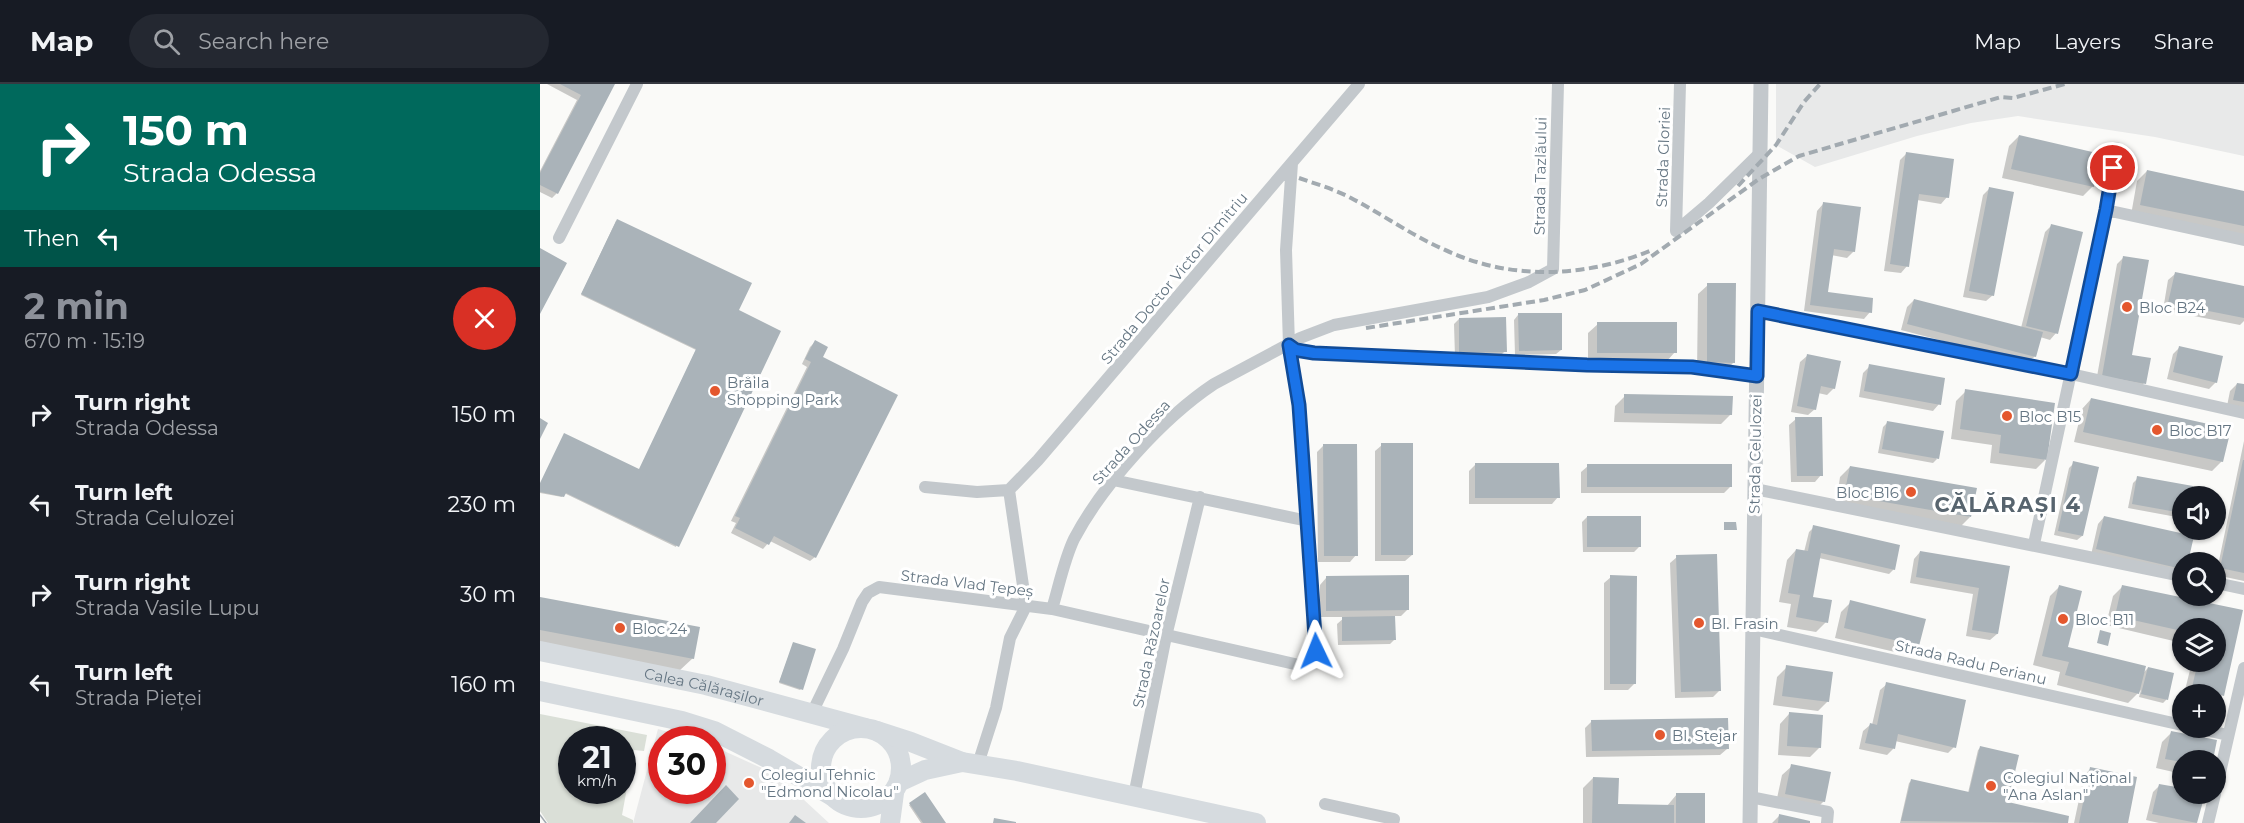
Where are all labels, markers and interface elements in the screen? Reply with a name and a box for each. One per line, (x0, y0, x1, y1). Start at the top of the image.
search box (129, 14, 549, 68)
text: Map (30, 24, 93, 58)
icon: search (150, 25, 183, 58)
text: Search here (198, 28, 329, 55)
text: Map (1974, 29, 2021, 54)
text: Layers (2054, 29, 2121, 54)
text: Share (2154, 29, 2214, 54)
text: 150 m (123, 104, 249, 156)
street label: Strada Gloriei (1652, 106, 1674, 208)
icon: right (24, 108, 102, 186)
street label: Strada Tazlăului (1529, 117, 1551, 235)
pin (2087, 142, 2138, 193)
icon: arrive (2096, 151, 2129, 184)
text: Strada Odessa (123, 156, 317, 189)
street label: Strada Doctor Victor Dimitriu (1097, 188, 1251, 368)
icon: left (92, 222, 125, 255)
text: Then (24, 225, 80, 252)
text: 2 min (24, 284, 129, 328)
button: close (453, 287, 516, 350)
place label: Bloc B24 (2139, 298, 2206, 317)
marker: Bloc B24 (2120, 300, 2134, 314)
text: 670 m · 15:19 (24, 329, 145, 353)
place label: Brăila Shopping Park (727, 373, 839, 409)
marker: Brăila Shopping Park (708, 384, 722, 398)
text: Turn right (75, 389, 190, 416)
street label: Strada Celulozei (1744, 394, 1766, 514)
street label: Strada Odessa (1088, 396, 1174, 488)
icon: right (24, 398, 57, 431)
text: 150 m (452, 401, 516, 428)
place label: Bloc B15 (2019, 407, 2081, 426)
marker: Bloc B15 (2000, 409, 2014, 423)
text: Strada Odessa (75, 416, 219, 440)
place label: Bloc B17 (2169, 421, 2232, 440)
marker: Bloc B17 (2150, 423, 2164, 437)
text: Turn left (75, 479, 173, 506)
place label: Bloc B16 (1836, 483, 1899, 502)
marker: Bloc B16 (1904, 485, 1918, 499)
map controls (2172, 486, 2226, 804)
button: sound (2172, 486, 2226, 540)
icon: left (24, 488, 57, 521)
text: 230 m (447, 491, 516, 518)
district label: CĂLĂRAȘI 4 (1934, 492, 2082, 518)
text: Strada Celulozei (75, 506, 235, 530)
button: search (2172, 552, 2226, 606)
street label: Strada Vlad Țepeș (900, 565, 1034, 602)
text: Turn right (75, 569, 190, 596)
street label: Strada Răzoarelor (1128, 576, 1174, 710)
icon: right (24, 578, 57, 611)
text: 30 m (460, 581, 516, 608)
text: Strada Vasile Lupu (75, 596, 260, 620)
place label: Bloc B11 (2075, 610, 2134, 629)
marker: Bloc B11 (2056, 612, 2070, 626)
place label: Bl. Frasin (1711, 614, 1779, 633)
marker: Bl. Frasin (1692, 616, 1706, 630)
button: layers (2172, 618, 2226, 672)
place label: Bloc 24 (632, 619, 687, 638)
position arrow (1284, 619, 1348, 683)
marker: Bloc 24 (613, 621, 627, 635)
street label: Strada Radu Perianu (1893, 635, 2049, 689)
text: Turn left (75, 659, 173, 686)
street label: Calea Călărașilor (643, 663, 766, 710)
icon: left (24, 668, 57, 701)
text: 160 m (451, 671, 516, 698)
button: + (2172, 684, 2226, 738)
text: Strada Pieței (75, 686, 202, 710)
speed limit sign: 30 (648, 726, 726, 804)
place label: Bl. Stejar (1672, 726, 1737, 745)
marker: Bl. Stejar (1653, 728, 1667, 742)
text: 21 (582, 739, 612, 776)
button: − (2172, 750, 2226, 804)
place label: Colegiul Tehnic "Edmond Nicolau" (761, 765, 899, 801)
place label: Colegiul Național "Ana Aslan" (2003, 768, 2132, 804)
text: km/h (577, 771, 617, 790)
marker: Colegiul Tehnic "Edmond Nicolau" (742, 776, 756, 790)
marker: Colegiul Național "Ana Aslan" (1984, 779, 1998, 793)

